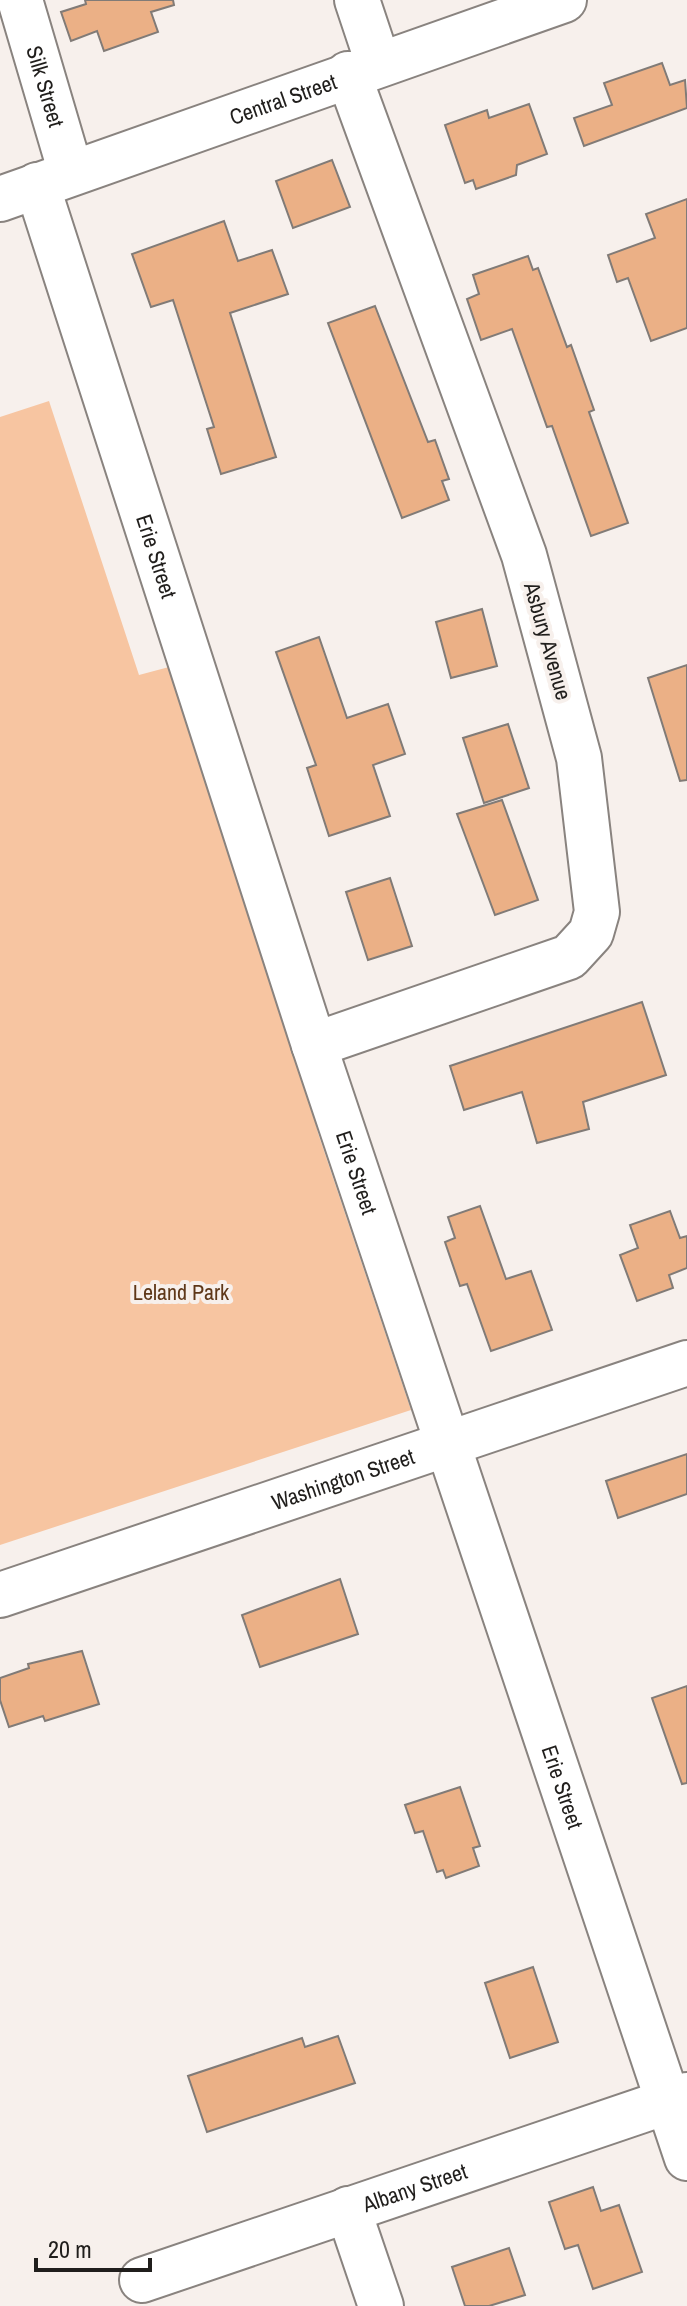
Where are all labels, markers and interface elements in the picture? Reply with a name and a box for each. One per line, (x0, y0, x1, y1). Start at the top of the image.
street label: Silk Street (19, 42, 72, 131)
street label: Central Street (225, 66, 340, 132)
street label: Erie Street (129, 511, 184, 602)
street label: Asbury Avenue (517, 578, 579, 703)
street label: Erie Street (329, 1127, 385, 1218)
park label: Leland Park (133, 1277, 230, 1307)
street label: Washington Street (268, 1441, 418, 1517)
street label: Erie Street (535, 1741, 591, 1833)
street label: Albany Street (358, 2156, 471, 2219)
scale bar (36, 2222, 150, 2272)
text: 20 m (48, 2233, 92, 2265)

